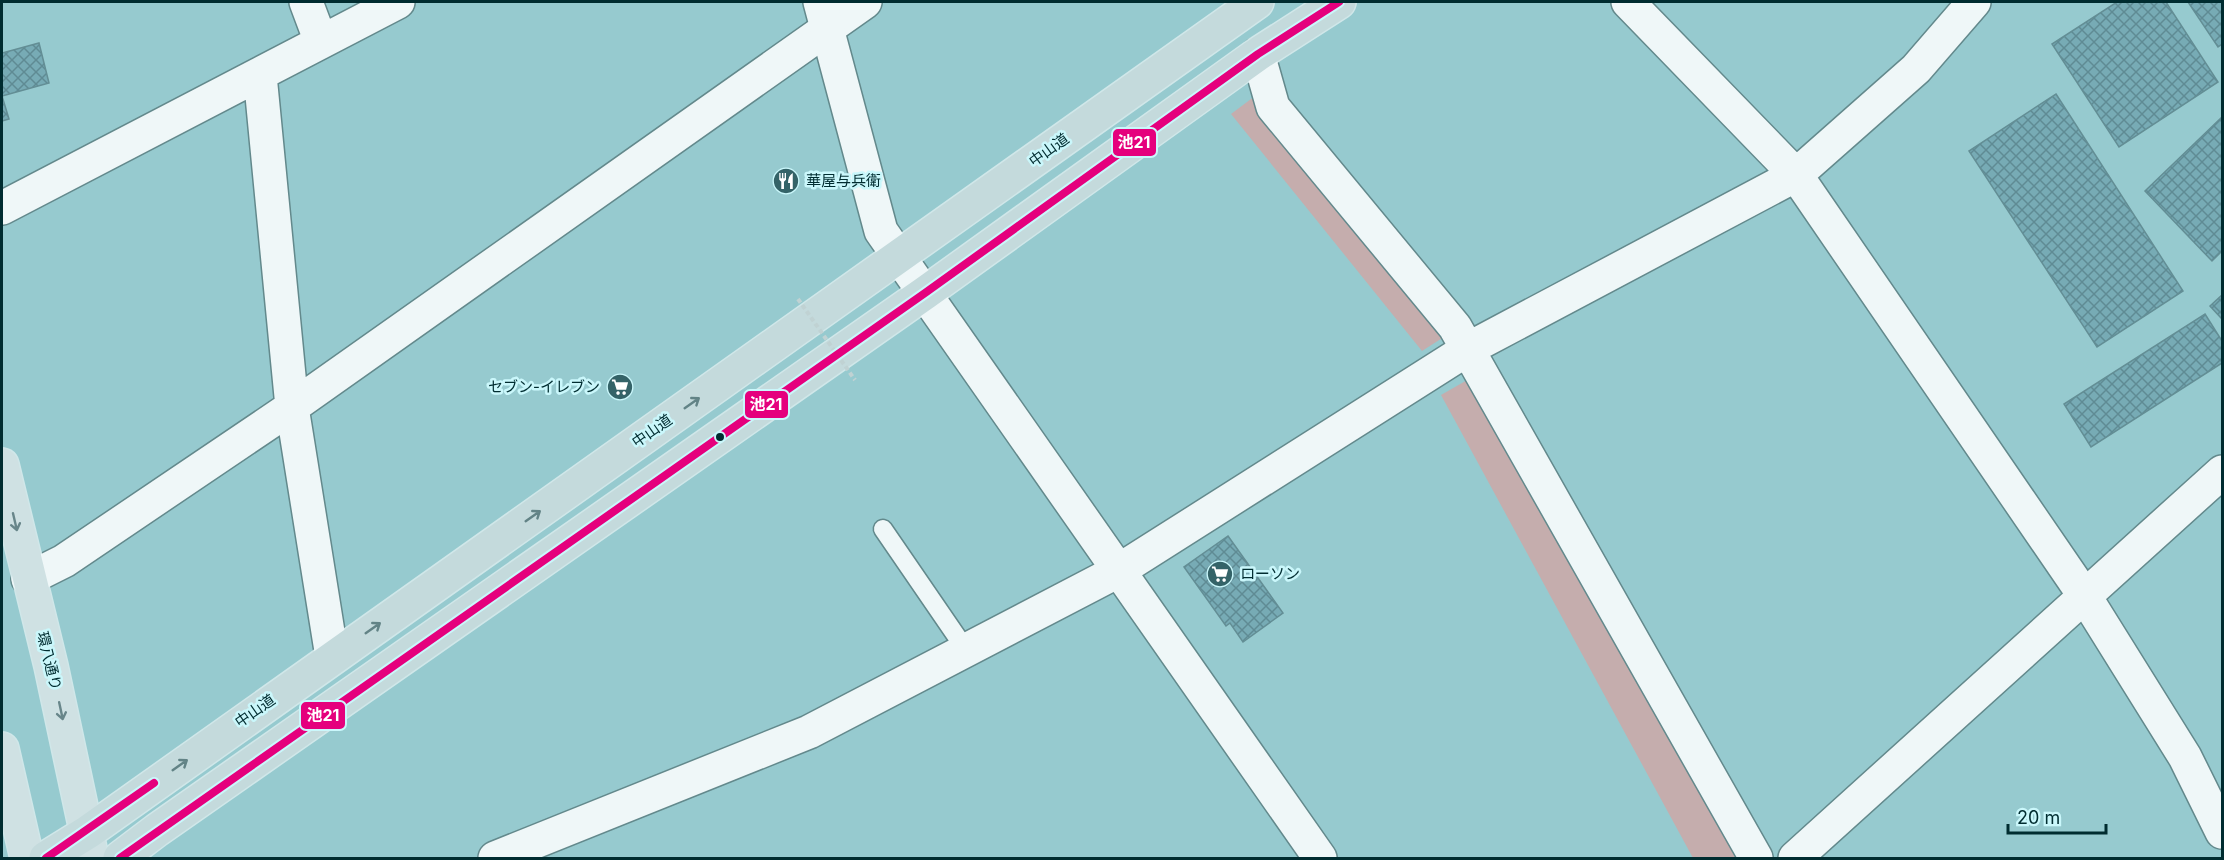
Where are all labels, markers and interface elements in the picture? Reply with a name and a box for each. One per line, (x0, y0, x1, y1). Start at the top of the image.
line badge: 池21 (1112, 128, 1157, 157)
street label: 中山道 (1025, 129, 1072, 171)
text: 池21 (1118, 132, 1150, 152)
restaurant icon: 華屋与兵衛 (771, 166, 801, 196)
place label: 華屋与兵衛 (806, 171, 881, 190)
supermarket icon: セブン-イレブン (605, 372, 635, 402)
place label: セブン-イレブン (488, 377, 600, 396)
line badge: 池21 (744, 390, 789, 419)
text: 池21 (750, 394, 782, 414)
one-way arrow (683, 397, 700, 409)
street label: 中山道 (628, 410, 676, 451)
unlabelled marker (714, 431, 726, 443)
one-way arrow (524, 510, 540, 522)
one-way arrow (10, 512, 21, 531)
supermarket icon: ローソン (1205, 559, 1235, 589)
place label: ローソン (1240, 564, 1300, 583)
one-way arrow (365, 622, 381, 634)
street label: 環八通り (33, 629, 66, 692)
street label: 中山道 (231, 690, 279, 731)
line badge: 池21 (300, 701, 346, 730)
one-way arrow (56, 702, 68, 721)
text: 池21 (307, 705, 339, 725)
one-way arrow (171, 759, 187, 771)
scale bar (2008, 797, 2106, 835)
text: 20 m (2017, 807, 2060, 828)

